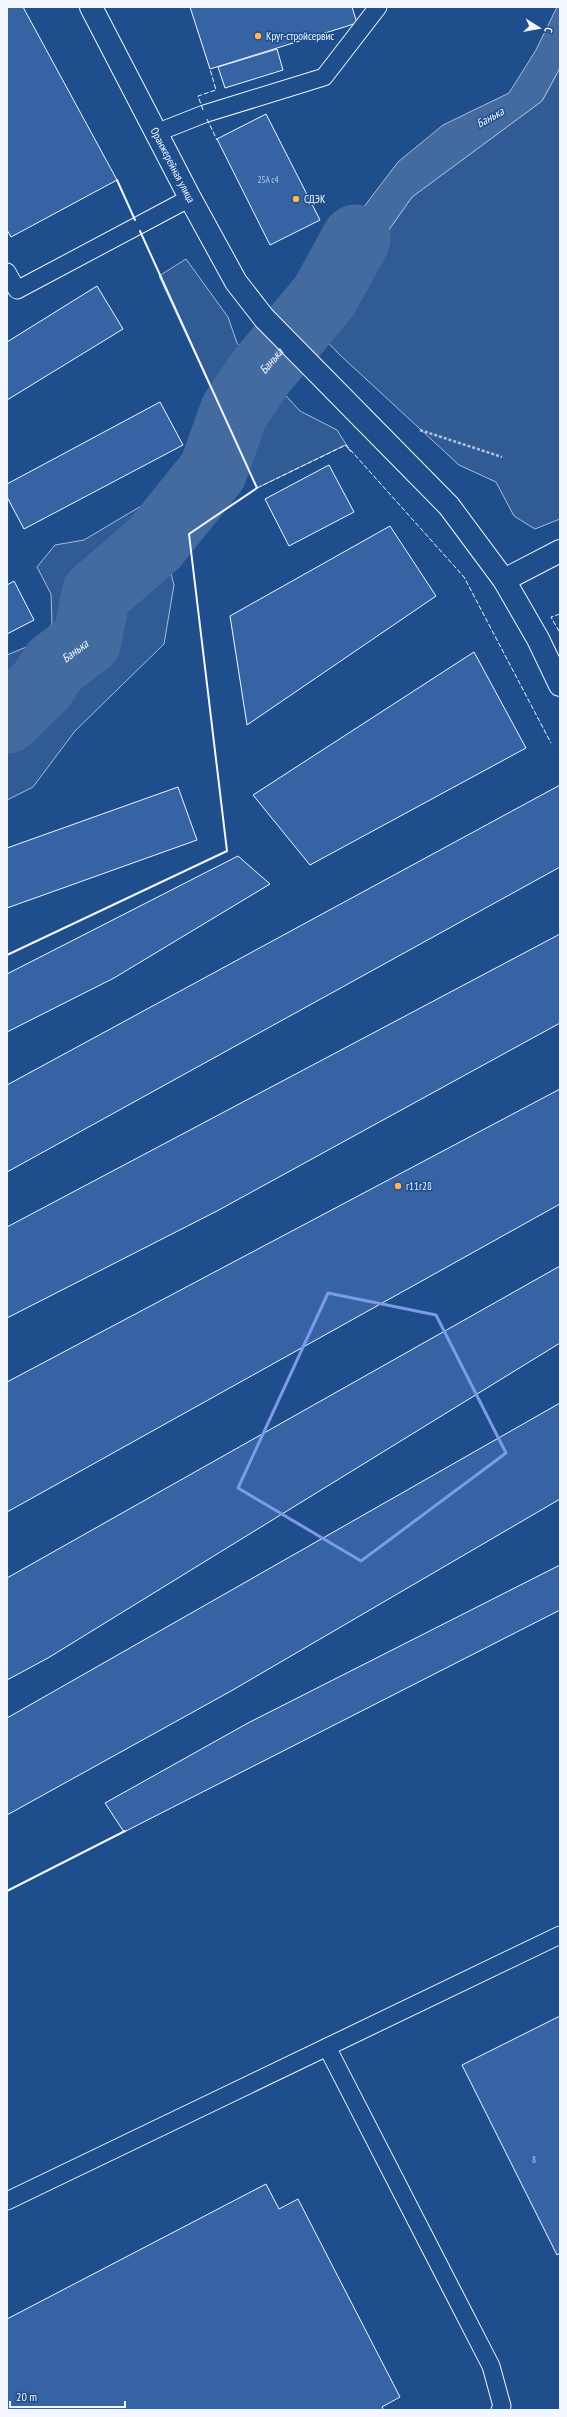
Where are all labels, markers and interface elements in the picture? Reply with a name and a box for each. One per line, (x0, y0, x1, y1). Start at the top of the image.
north arrow (519, 8, 559, 48)
text: С (541, 26, 556, 34)
place label: Круг-стройсервис (266, 29, 334, 43)
marker: Круг-стройсервис (253, 31, 263, 41)
water label: Банька (474, 103, 508, 131)
street label: Оранжерейная улица (148, 125, 198, 205)
house number: 25А с4 (257, 174, 279, 185)
place label: СДЭК (304, 192, 326, 206)
marker: СДЭК (291, 194, 301, 204)
water label: Банька (255, 343, 287, 376)
water label: Банька (58, 635, 92, 665)
place label: r11r28 (406, 1179, 432, 1193)
marker: r11r28 (393, 1181, 403, 1191)
house number: 8 (532, 2154, 536, 2165)
scale bar (10, 2383, 125, 2409)
text: 20 m (16, 2389, 37, 2404)

